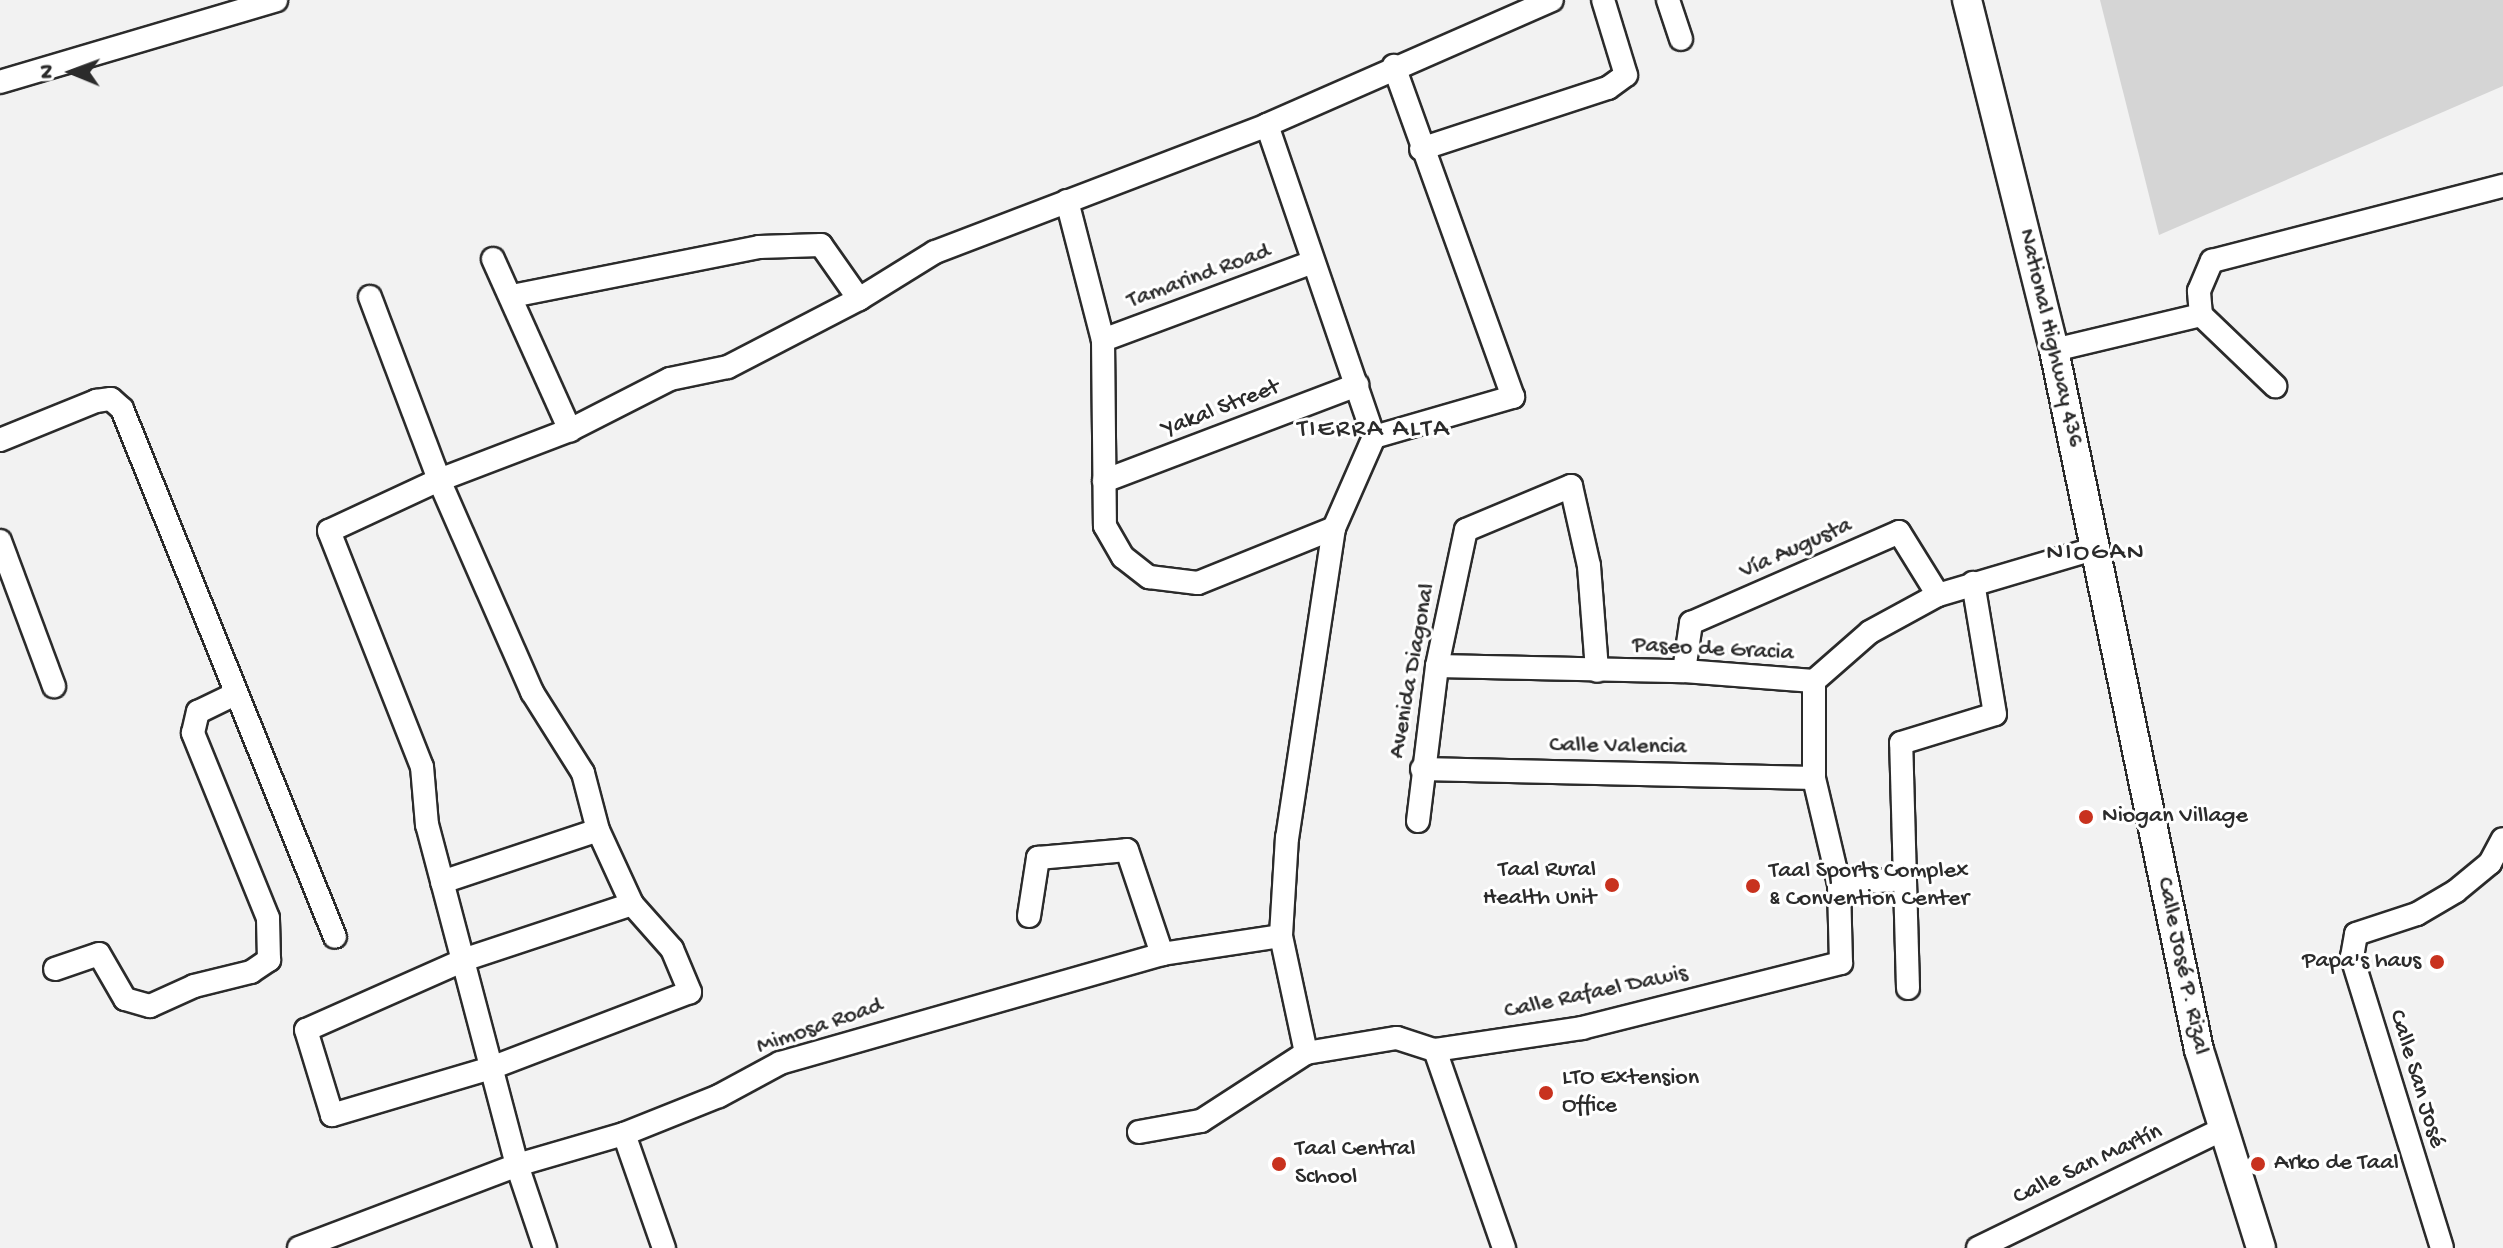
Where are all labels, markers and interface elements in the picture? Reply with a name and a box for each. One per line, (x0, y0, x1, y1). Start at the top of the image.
north arrow (32, 32, 112, 112)
text: N (35, 64, 61, 79)
street label: National Highway 436 (2011, 226, 2089, 450)
street label: Tamarind Road (1124, 238, 1274, 316)
street label: Yakal Street (1158, 373, 1284, 445)
district label: TIERRA ALTA (1297, 415, 1451, 447)
street label: Vía Augusta (1735, 511, 1857, 587)
district label: NIOGAN (2046, 538, 2146, 570)
street label: Avenida Diagonal (1383, 581, 1443, 761)
street label: Paseo de Gracia (1632, 631, 1794, 669)
street label: Calle Valencia (1549, 731, 1687, 763)
place label: Niogan Village (2102, 803, 2248, 831)
marker: Niogan Village (2077, 808, 2095, 826)
place label: Taal Rural Health Unit (1483, 857, 1596, 913)
place label: Taal Sports Complex & Convention Center (1769, 858, 1969, 914)
street label: Calle José P. Rizal (2149, 875, 2215, 1057)
marker: Taal Rural Health Unit (1603, 876, 1621, 894)
marker: Taal Sports Complex & Convention Center (1744, 877, 1762, 895)
place label: Papa's haus (2302, 948, 2421, 976)
marker: Papa's haus (2428, 953, 2446, 971)
street label: Calle Rafael Dawis (1502, 960, 1690, 1026)
street label: Mimosa Road (753, 992, 887, 1062)
street label: Calle San José (2381, 1006, 2451, 1152)
place label: LTO Extension Office (1562, 1065, 1699, 1121)
marker: LTO Extension Office (1537, 1084, 1555, 1102)
street label: Calle San Martín (2009, 1118, 2167, 1212)
place label: Taal Central School (1295, 1136, 1416, 1192)
place label: Arko de Taal (2274, 1150, 2399, 1178)
marker: Taal Central School (1270, 1155, 1288, 1173)
marker: Arko de Taal (2249, 1155, 2267, 1173)

